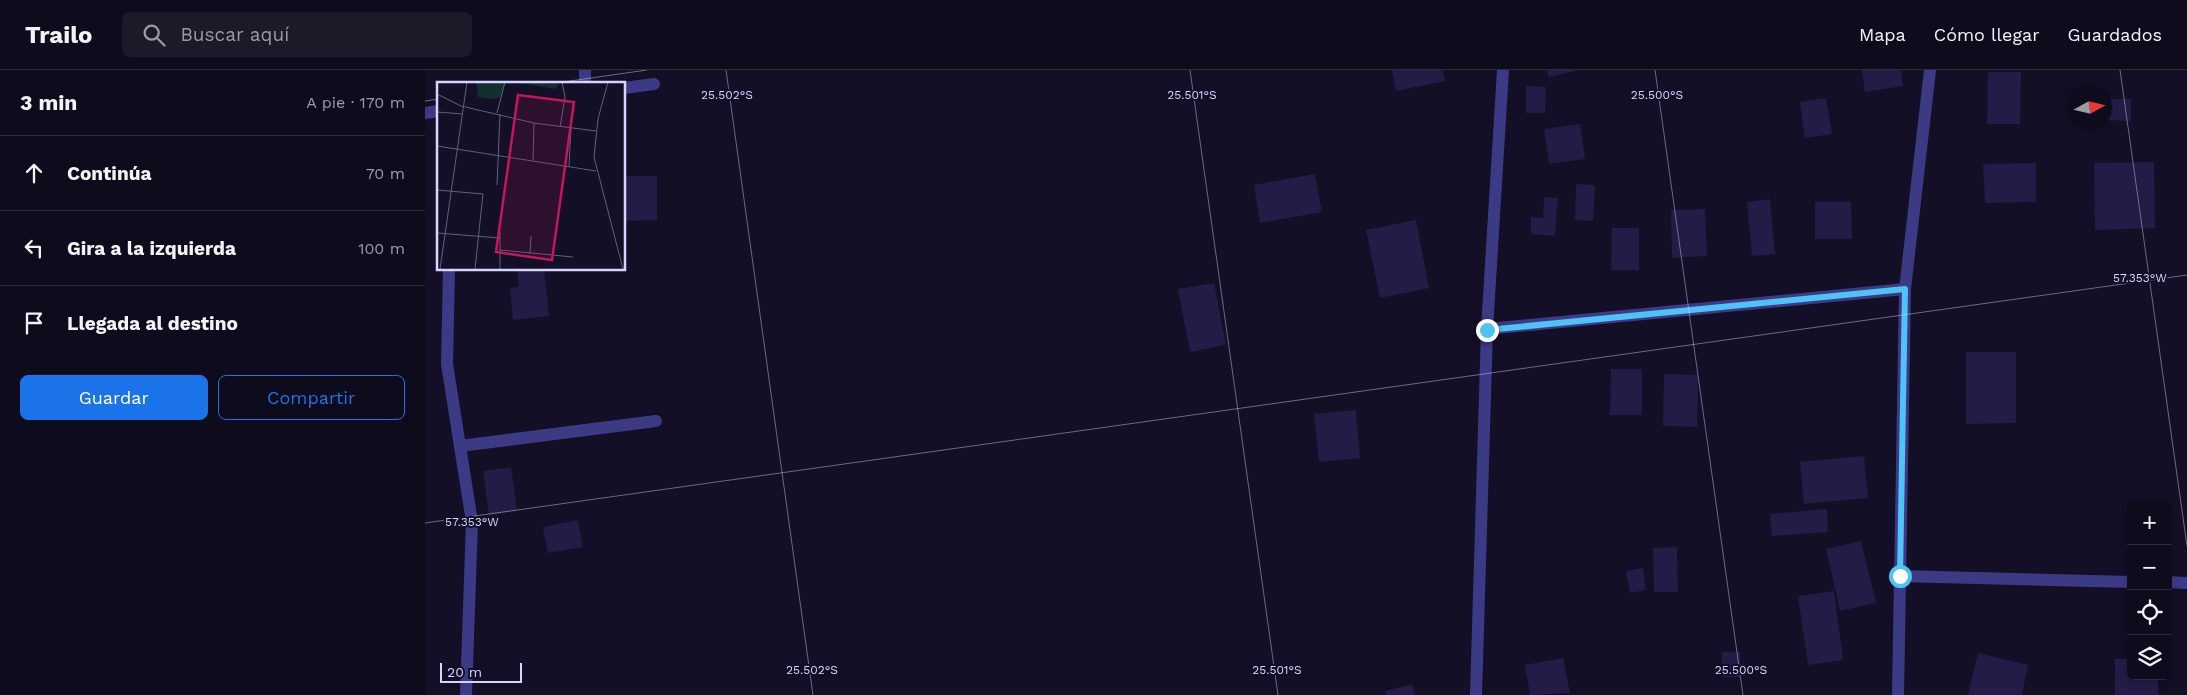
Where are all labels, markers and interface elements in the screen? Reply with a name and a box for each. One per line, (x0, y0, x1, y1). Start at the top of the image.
search box (122, 12, 472, 57)
text: Trailo (25, 21, 92, 49)
icon: search (140, 21, 168, 49)
text: Buscar aquí (180, 23, 289, 46)
text: Mapa (1859, 24, 1906, 45)
text: Cómo llegar (1934, 24, 2040, 45)
text: Guardados (2068, 24, 2162, 45)
inset map (437, 82, 625, 270)
north arrow (2067, 85, 2112, 130)
text: 25.502°S (701, 88, 753, 102)
text: 25.501°S (1167, 88, 1217, 102)
text: 25.500°S (1631, 88, 1683, 102)
text: 3 min (20, 90, 77, 115)
text: A pie · 170 m (306, 93, 405, 112)
icon: ahead (20, 159, 48, 187)
text: Continúa (67, 162, 151, 185)
text: 70 m (366, 164, 405, 183)
icon: left (20, 234, 48, 262)
text: Gira a la izquierda (67, 237, 236, 260)
text: 100 m (358, 239, 405, 258)
text: 57.353°W (2113, 271, 2167, 285)
icon: arrive (20, 309, 48, 337)
text: Llegada al destino (67, 312, 238, 335)
route end (1476, 319, 1499, 342)
button: Guardar (20, 375, 208, 420)
button: Compartir (218, 375, 405, 420)
map controls (2127, 500, 2172, 680)
button: + (2127, 500, 2172, 545)
text: 57.353°W (445, 515, 499, 529)
button: − (2127, 545, 2172, 590)
route start (1889, 565, 1912, 588)
button: locate (2127, 590, 2172, 635)
button: layers (2127, 635, 2172, 680)
scale bar (440, 660, 523, 683)
text: 25.502°S (786, 663, 838, 677)
text: 25.501°S (1252, 663, 1302, 677)
text: 25.500°S (1715, 663, 1767, 677)
text: 20 m (447, 664, 482, 680)

